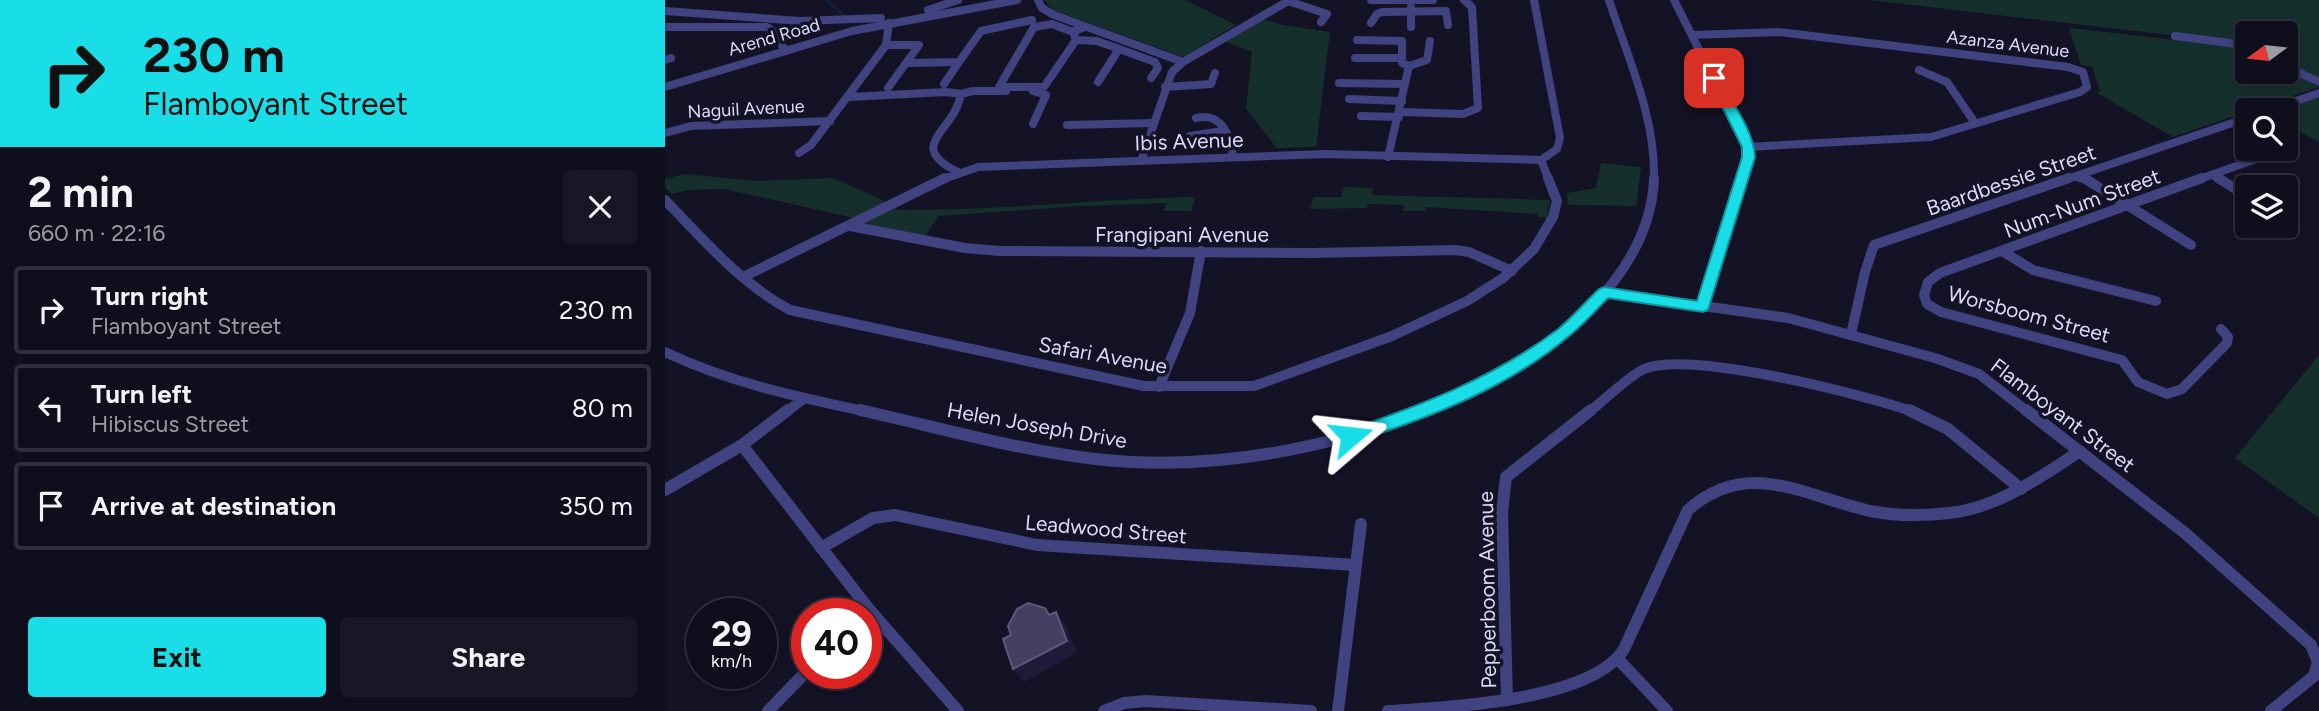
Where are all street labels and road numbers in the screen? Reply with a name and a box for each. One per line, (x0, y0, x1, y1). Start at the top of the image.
street label: Arend Road (726, 13, 822, 61)
street label: Azanza Avenue (1945, 26, 2071, 62)
street label: Naguil Avenue (687, 95, 805, 123)
street label: Ibis Avenue (1134, 127, 1244, 155)
street label: Baardbessie Street (1923, 139, 2099, 221)
street label: Num-Num Street (2000, 163, 2164, 243)
street label: Frangipani Avenue (1095, 222, 1269, 247)
street label: Worsboom Street (1945, 280, 2113, 348)
street label: Safari Avenue (1037, 331, 1169, 379)
street label: Flamboyant Street (1986, 353, 2140, 477)
street label: Helen Joseph Drive (945, 397, 1129, 453)
street label: Pepperboom Avenue (1473, 491, 1501, 689)
street label: Leadwood Street (1024, 509, 1188, 549)

